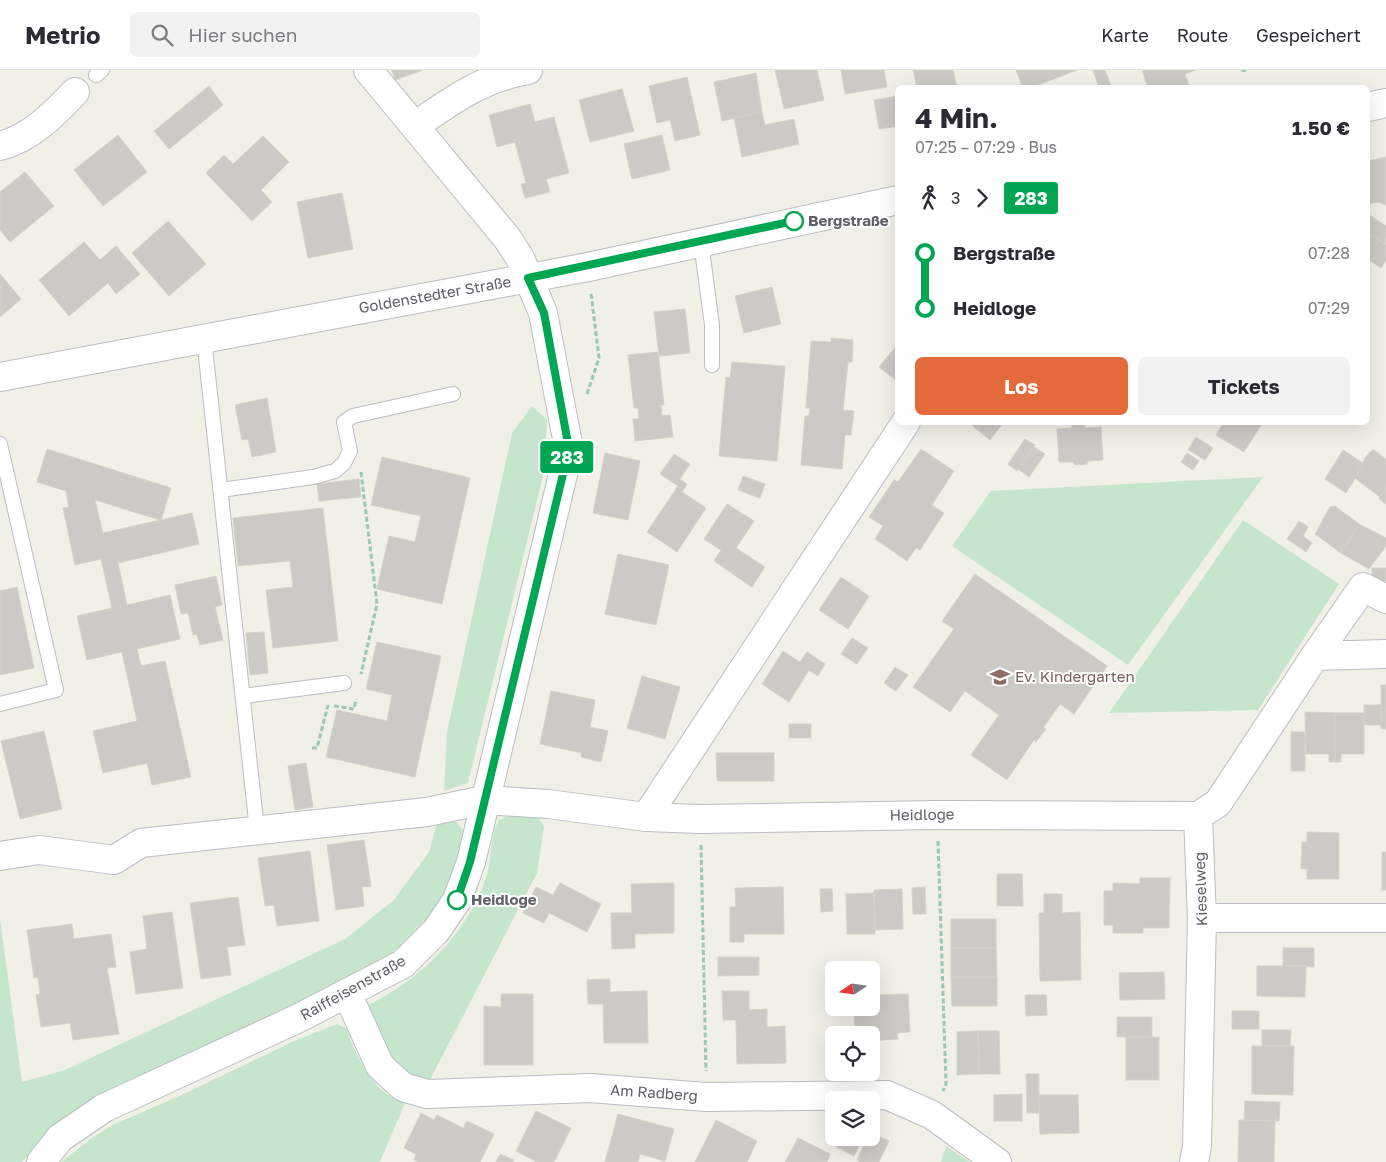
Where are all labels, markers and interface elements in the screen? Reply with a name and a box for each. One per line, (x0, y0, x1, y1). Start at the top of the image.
search box (130, 12, 480, 57)
text: Metrio (25, 20, 100, 49)
icon: search (148, 21, 176, 49)
text: Hier suchen (188, 23, 297, 46)
text: Karte (1101, 24, 1149, 46)
text: Route (1177, 24, 1228, 46)
text: Gespeichert (1256, 24, 1361, 46)
text: 4 Min. (915, 101, 998, 134)
text: 1.50 € (1292, 116, 1350, 139)
text: 07:25 – 07:29 · Bus (915, 137, 1057, 157)
icon: walk (915, 184, 943, 212)
icon: forward (968, 184, 996, 212)
text: 283 (1014, 187, 1048, 209)
text: 3 (951, 188, 960, 208)
marker: Bergstraße (784, 211, 804, 231)
place label: Bergstraße (808, 211, 889, 229)
text: Bergstraße (953, 241, 1055, 264)
text: 07:28 (1308, 243, 1350, 263)
street label: Goldenstedter Straße (357, 272, 513, 316)
text: Heidloge (953, 296, 1036, 319)
text: 07:29 (1308, 298, 1350, 318)
button: Los (915, 357, 1128, 415)
button: Tickets (1138, 357, 1350, 415)
line badge: 283 (538, 441, 596, 473)
text: 283 (550, 446, 584, 468)
school or university icon: Ev. Kindergarten (989, 666, 1011, 688)
place label: Ev. Kindergarten (1015, 667, 1135, 685)
street label: Heidloge (889, 804, 955, 824)
street label: Kieselweg (1190, 852, 1210, 926)
marker: Heidloge (447, 890, 467, 910)
place label: Heidloge (471, 890, 537, 908)
street label: Raiffeisenstraße (297, 951, 409, 1024)
north arrow (825, 961, 880, 1016)
map controls (825, 961, 880, 1146)
button: locate (825, 1026, 880, 1081)
street label: Am Radberg (610, 1080, 698, 1104)
button: layers (825, 1091, 880, 1146)

